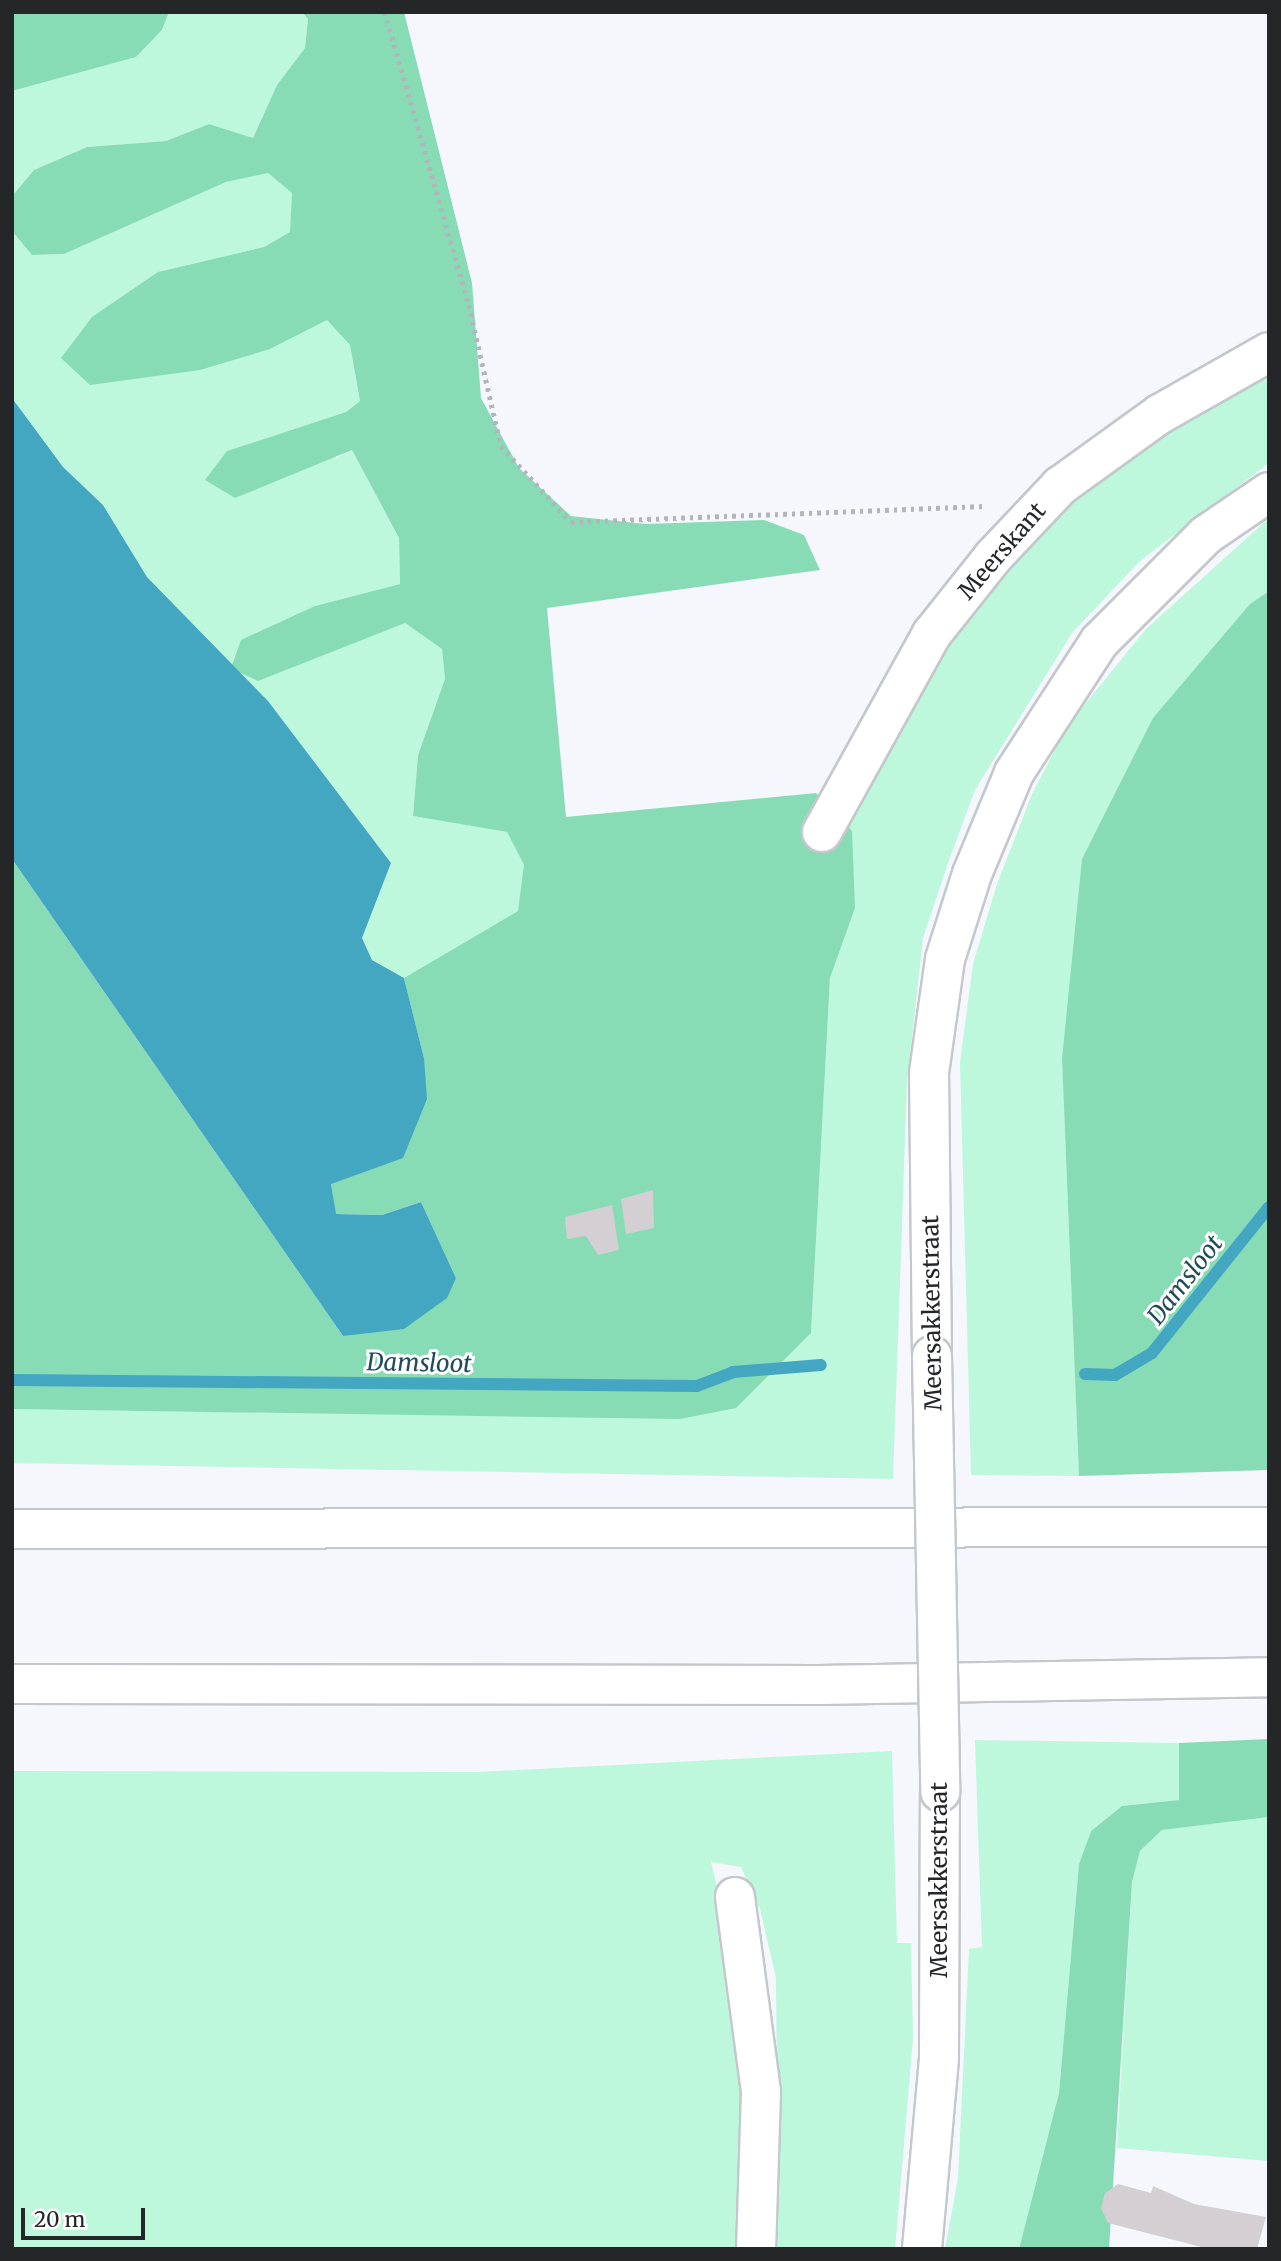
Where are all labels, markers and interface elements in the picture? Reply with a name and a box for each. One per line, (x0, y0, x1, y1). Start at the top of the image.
street label: Meerskant (953, 497, 1051, 605)
street label: Meersakkerstraat (916, 1215, 948, 1411)
water label: Damsloot (1141, 1230, 1229, 1330)
water label: Damsloot (366, 1348, 472, 1378)
street label: Meersakkerstraat (925, 1782, 953, 1978)
scale bar (24, 2194, 149, 2238)
text: 20 m (34, 2206, 85, 2233)

